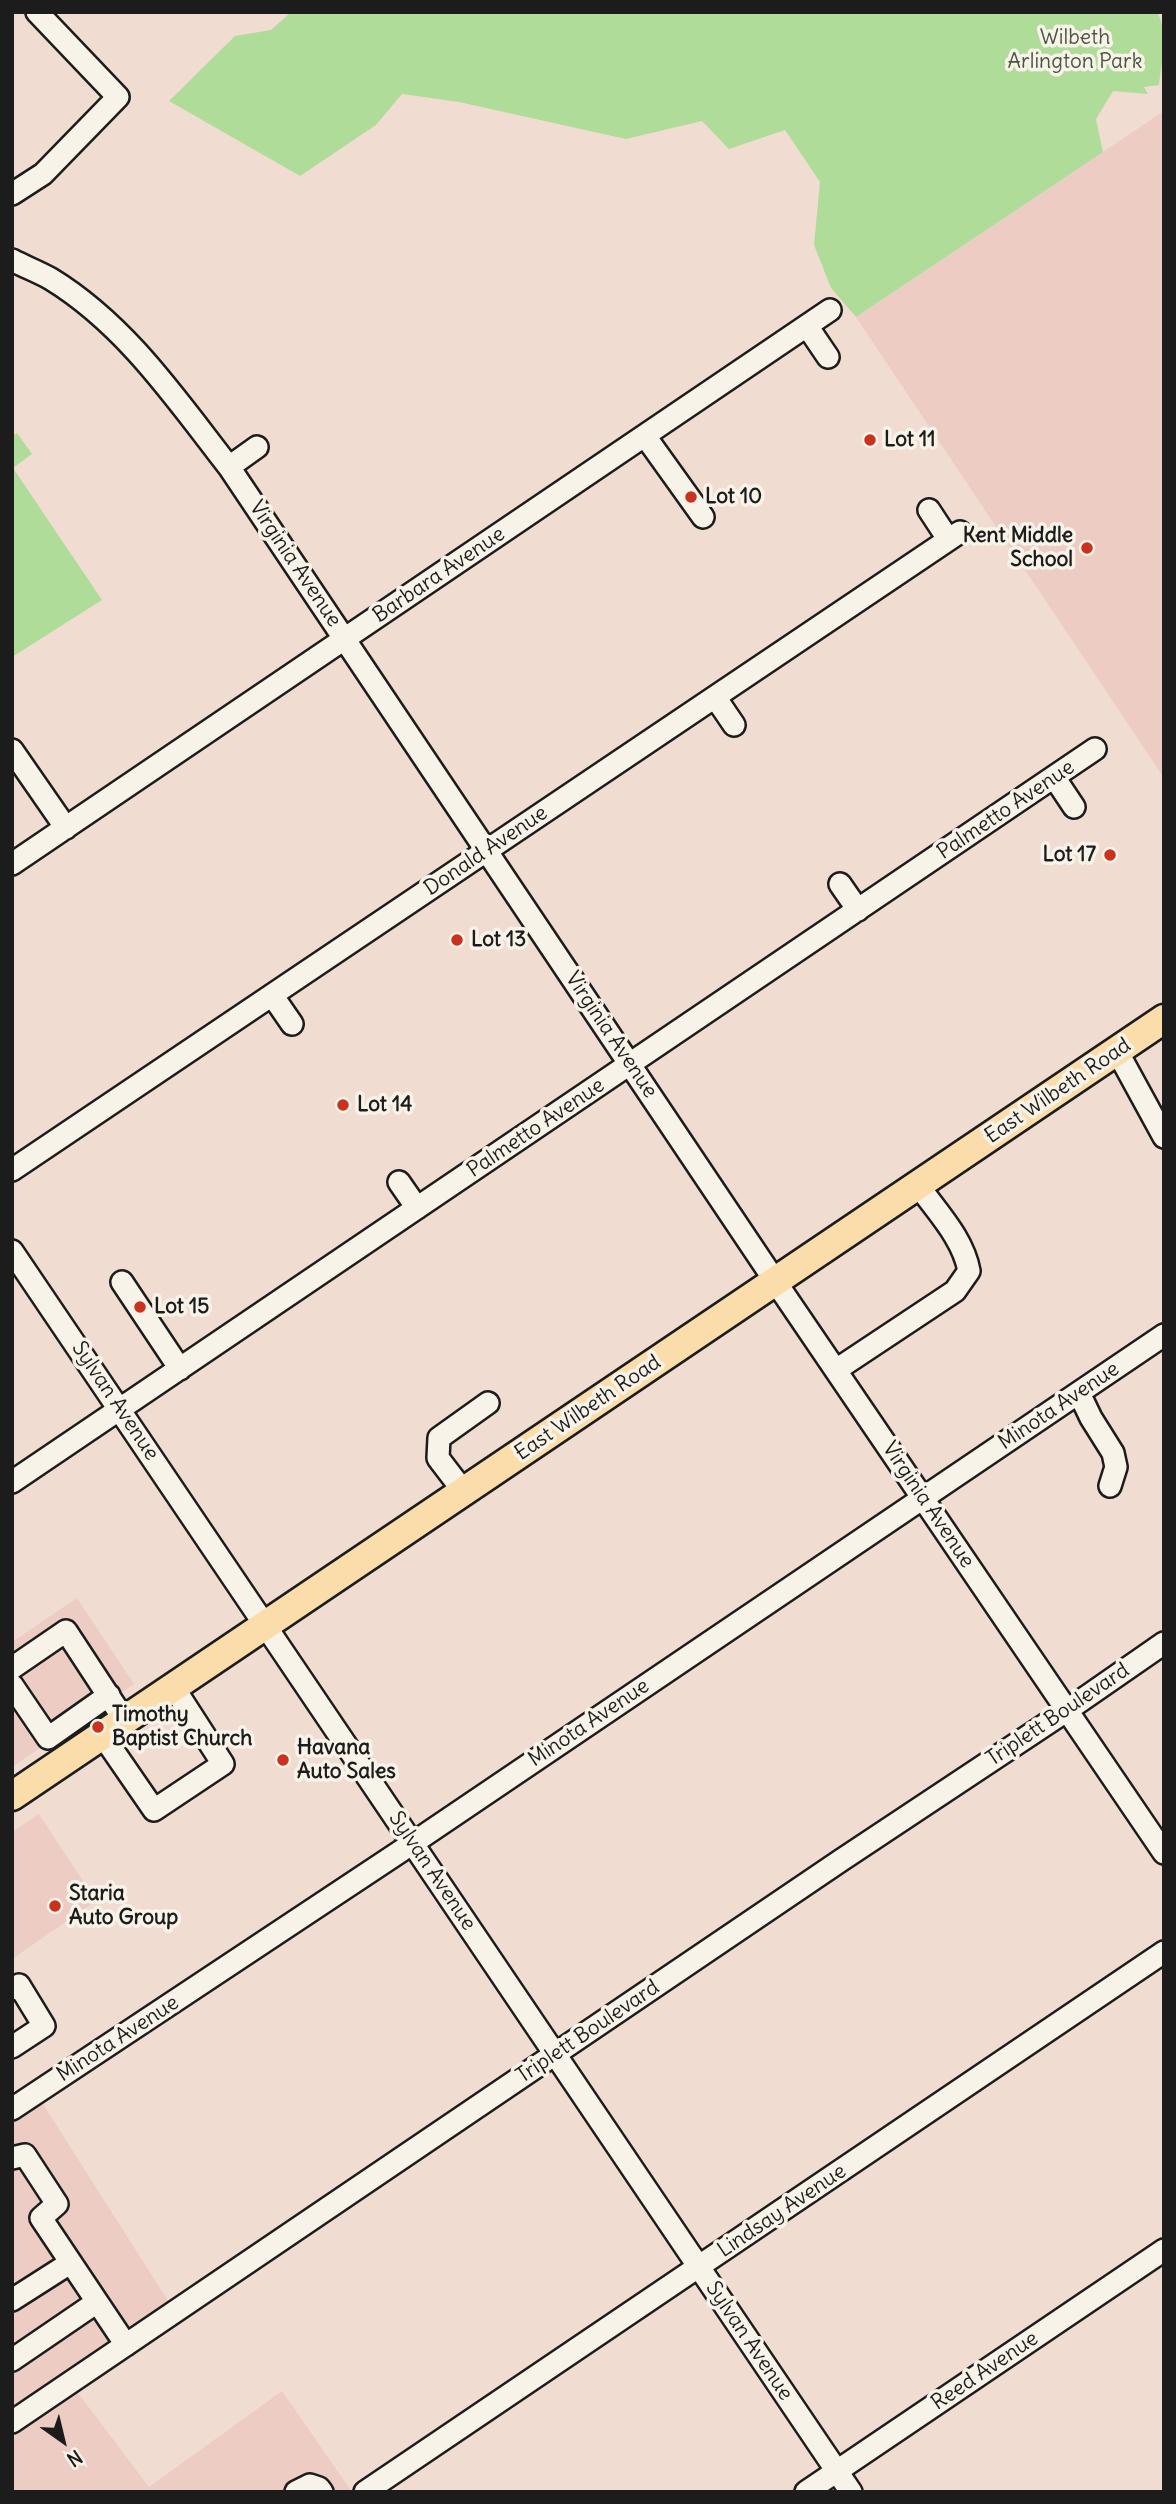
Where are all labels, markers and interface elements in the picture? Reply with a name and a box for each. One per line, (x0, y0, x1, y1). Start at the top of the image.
park label: Wilbeth Arlington Park (1008, 25, 1142, 75)
place label: Lot 11 (884, 427, 936, 453)
marker: Lot 11 (862, 432, 878, 448)
place label: Lot 10 (705, 484, 762, 510)
marker: Lot 10 (683, 489, 699, 505)
street label: Virginia Avenue (244, 496, 346, 632)
street label: Barbara Avenue (368, 522, 510, 628)
place label: Kent Middle School (963, 523, 1073, 573)
marker: Kent Middle School (1079, 540, 1095, 556)
street label: Palmetto Avenue (933, 755, 1079, 865)
street label: Donald Avenue (420, 800, 552, 902)
place label: Lot 17 (1042, 842, 1096, 868)
marker: Lot 17 (1102, 847, 1118, 863)
place label: Lot 13 (471, 927, 526, 953)
marker: Lot 13 (449, 932, 465, 948)
street label: Virginia Avenue (560, 967, 662, 1103)
street label: East Wilbeth Road (980, 1033, 1136, 1149)
street label: Palmetto Avenue (463, 1073, 609, 1183)
place label: Lot 14 (357, 1092, 412, 1118)
marker: Lot 14 (335, 1097, 351, 1113)
place label: Lot 15 (154, 1294, 209, 1320)
marker: Lot 15 (132, 1299, 148, 1315)
street label: Sylvan Avenue (66, 1337, 164, 1465)
street label: East Wilbeth Road (510, 1350, 666, 1466)
street label: Minota Avenue (994, 1356, 1124, 1456)
street label: Virginia Avenue (877, 1437, 979, 1573)
street label: Triplett Boulevard (982, 1658, 1134, 1772)
street label: Minota Avenue (524, 1673, 654, 1773)
place label: Timothy Baptist Church (112, 1702, 252, 1752)
marker: Timothy Baptist Church (90, 1719, 106, 1735)
place label: Havana Auto Sales (297, 1735, 396, 1785)
marker: Havana Auto Sales (275, 1752, 291, 1768)
street label: Sylvan Avenue (383, 1807, 481, 1935)
place label: Staria Auto Group (69, 1881, 178, 1931)
marker: Staria Auto Group (47, 1898, 63, 1914)
street label: Triplett Boulevard (512, 1975, 664, 2089)
street label: Minota Avenue (52, 1990, 184, 2088)
street label: Lindsay Avenue (713, 2159, 851, 2263)
street label: Sylvan Avenue (700, 2277, 798, 2405)
street label: Reed Avenue (927, 2326, 1043, 2416)
north arrow (28, 2406, 98, 2476)
text: N (63, 2445, 87, 2472)

